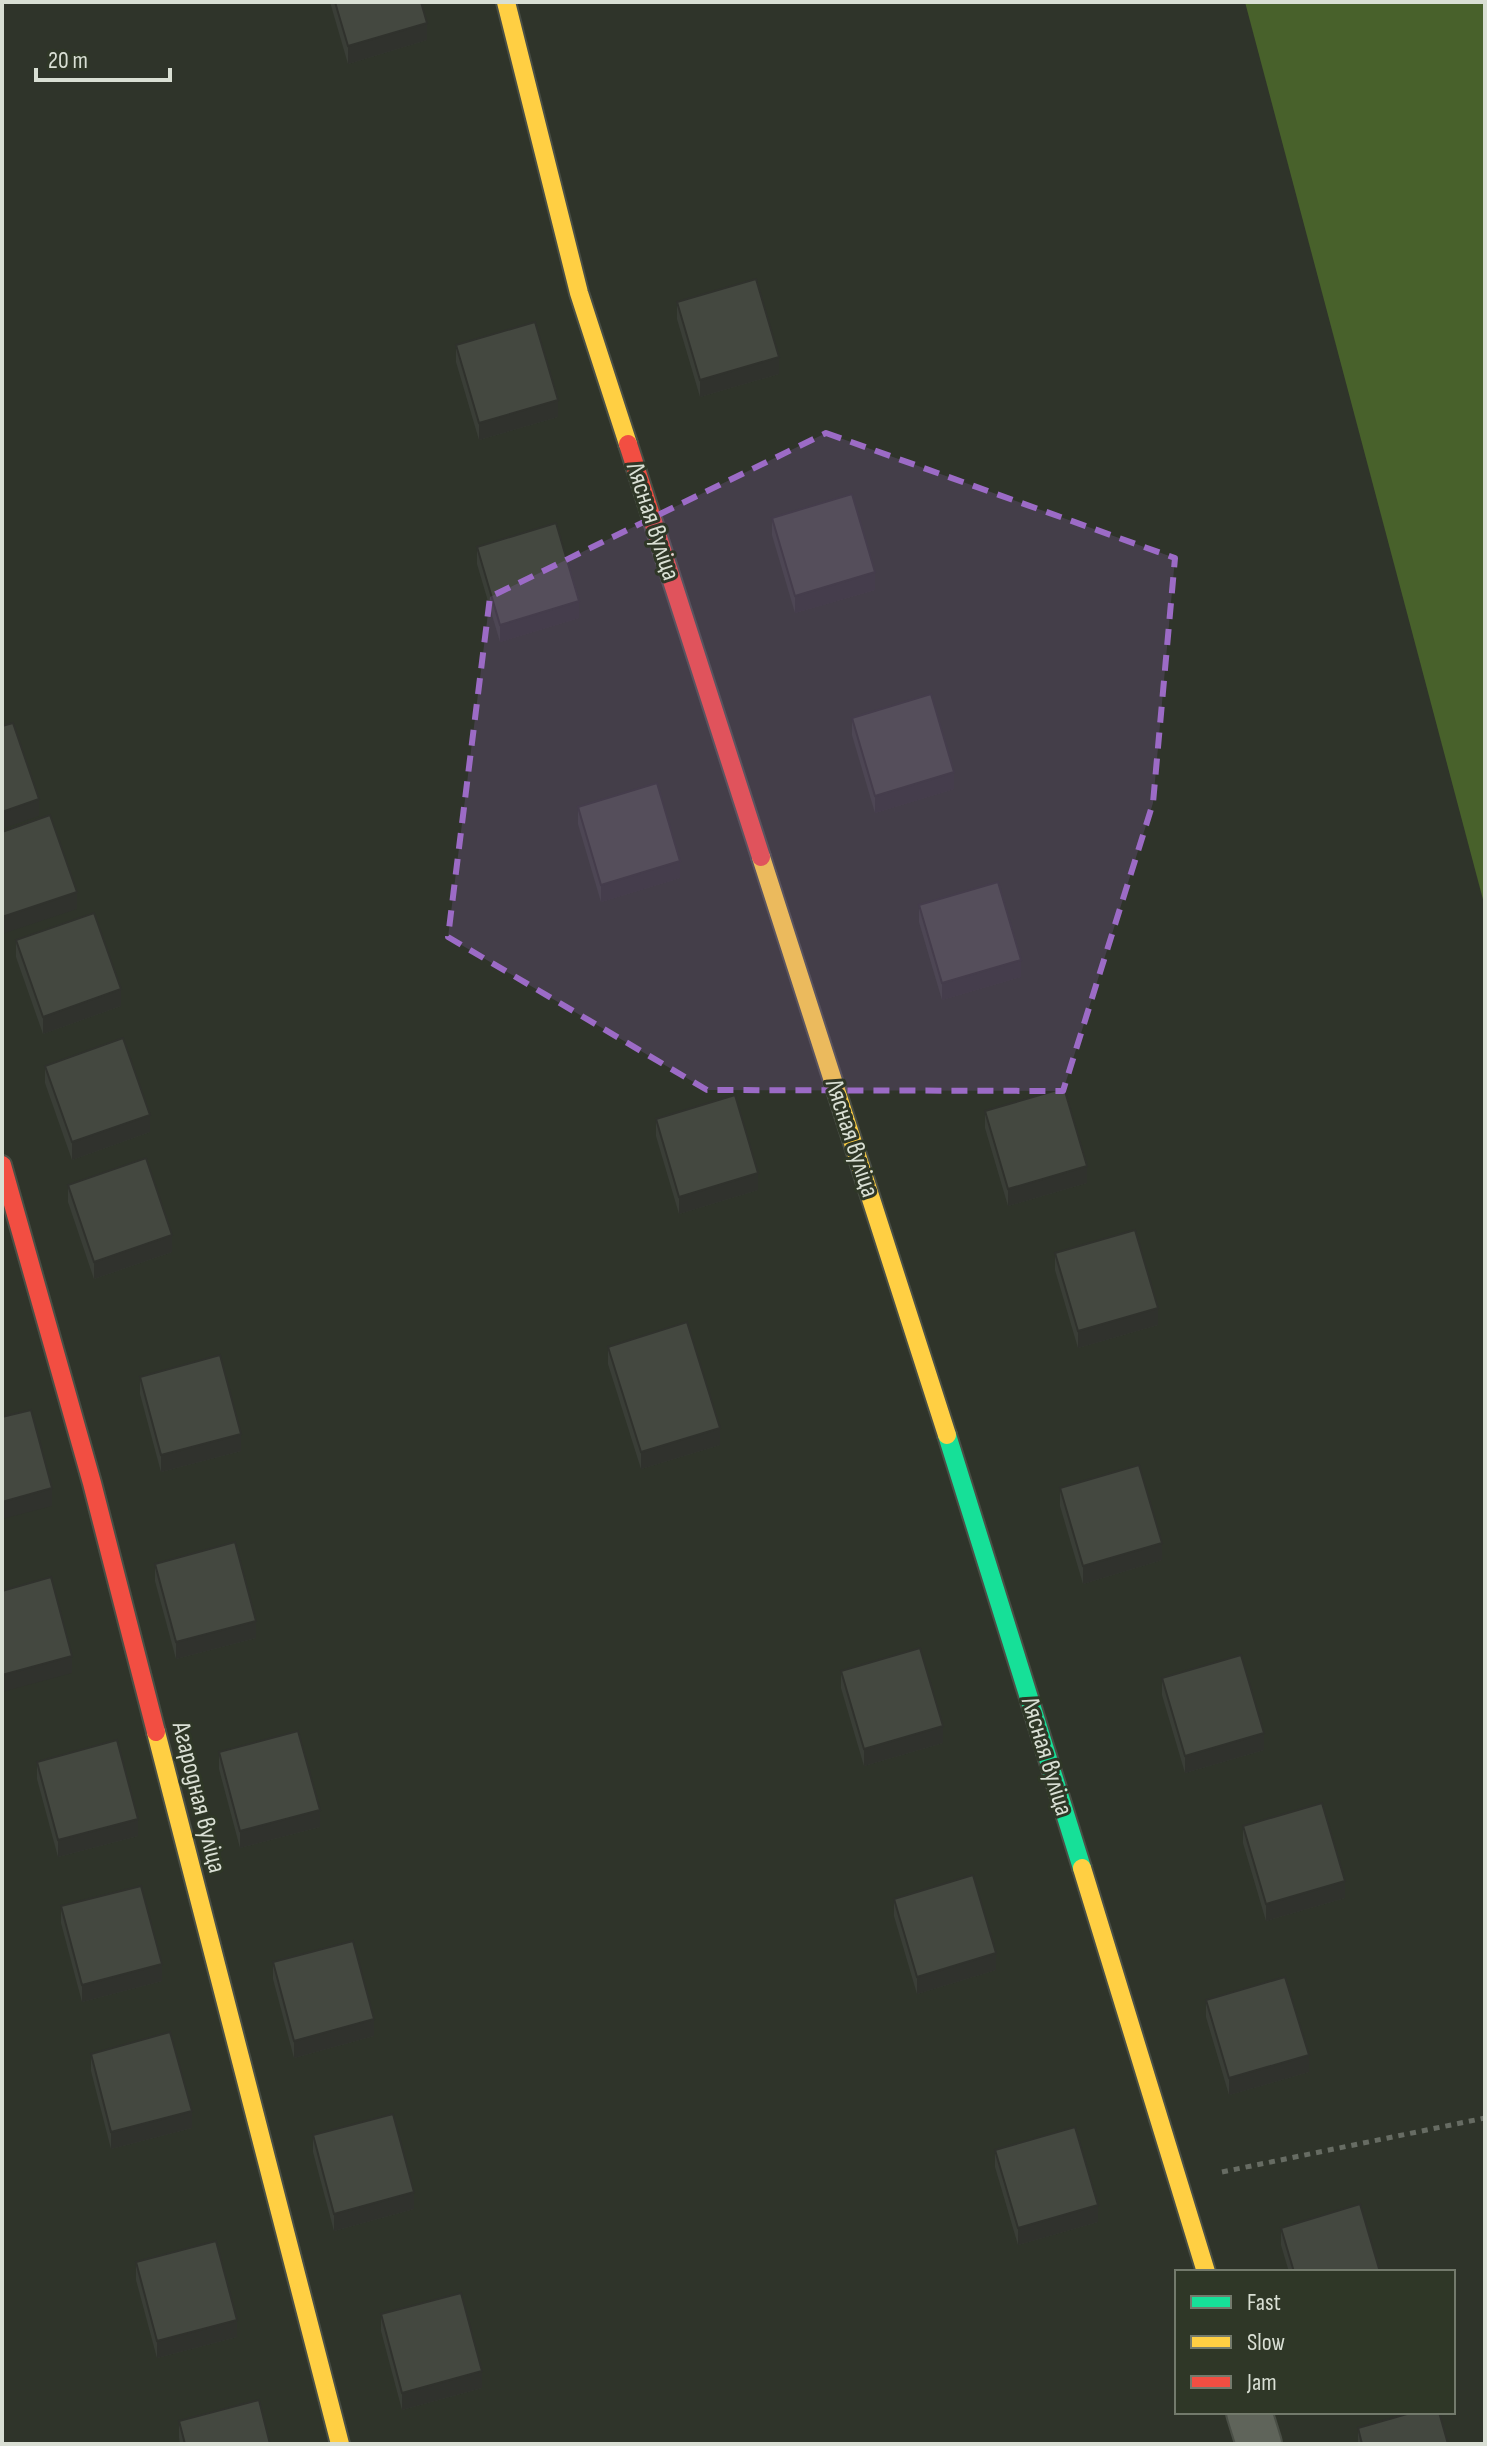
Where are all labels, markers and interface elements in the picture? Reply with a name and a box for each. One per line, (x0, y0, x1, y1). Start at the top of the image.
scale bar (36, 32, 170, 82)
text: 20 m (48, 46, 88, 75)
street label: Лясная вуліца (619, 458, 686, 584)
street label: Лясная вуліца (818, 1075, 885, 1201)
street label: Лясная вуліца (1014, 1693, 1079, 1819)
street label: Агародная вуліца (165, 1718, 232, 1876)
legend (1175, 2270, 1455, 2414)
text: Fast (1247, 2288, 1281, 2317)
text: Slow (1247, 2328, 1285, 2357)
text: Jam (1246, 2368, 1277, 2397)

